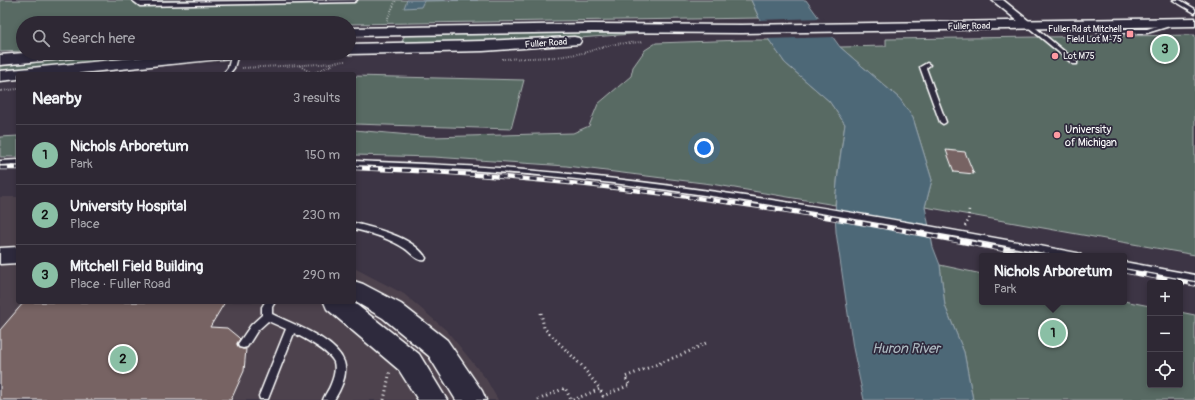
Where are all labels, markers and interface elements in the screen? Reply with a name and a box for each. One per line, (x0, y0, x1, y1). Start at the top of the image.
search box (16, 16, 356, 60)
street label: Fuller Road (948, 21, 990, 32)
place label: Fuller Rd at Mitchell Field Lot M-75 (1048, 24, 1122, 45)
icon: search (30, 27, 52, 49)
text: Search here (62, 29, 135, 48)
marker: Fuller Rd at Mitchell Field Lot M-75 (1125, 29, 1135, 39)
pin: 3 (1152, 34, 1178, 64)
street label: Fuller Road (524, 37, 568, 50)
marker: Lot M75 (1050, 51, 1060, 61)
place label: Lot M75 (1063, 51, 1095, 62)
text: Nearby (32, 88, 81, 109)
text: 3 results (293, 90, 340, 106)
place label: University of Michigan (1065, 123, 1117, 149)
marker: University of Michigan (1052, 130, 1062, 140)
text: Nichols Arboretum (70, 137, 188, 156)
your location (694, 138, 714, 158)
text: 1 (42, 147, 48, 163)
text: 150 m (305, 147, 340, 163)
text: Park (70, 156, 93, 172)
text: University Hospital (70, 197, 187, 216)
text: 2 (41, 207, 49, 223)
text: 230 m (303, 207, 340, 223)
text: Place (70, 216, 99, 232)
popup (979, 253, 1127, 305)
text: Mitchell Field Building (70, 257, 203, 276)
text: Nichols Arboretum (994, 262, 1112, 281)
text: 3 (41, 267, 49, 283)
text: 290 m (303, 267, 340, 283)
text: Place · Fuller Road (70, 276, 171, 292)
map controls (1147, 280, 1183, 388)
button: + (1147, 280, 1183, 316)
text: Park (994, 281, 1017, 297)
button: − (1147, 316, 1183, 352)
pin: 1 (1040, 318, 1066, 348)
water label: Huron River (872, 340, 942, 357)
pin: 2 (110, 344, 136, 374)
button: locate (1147, 352, 1183, 388)

